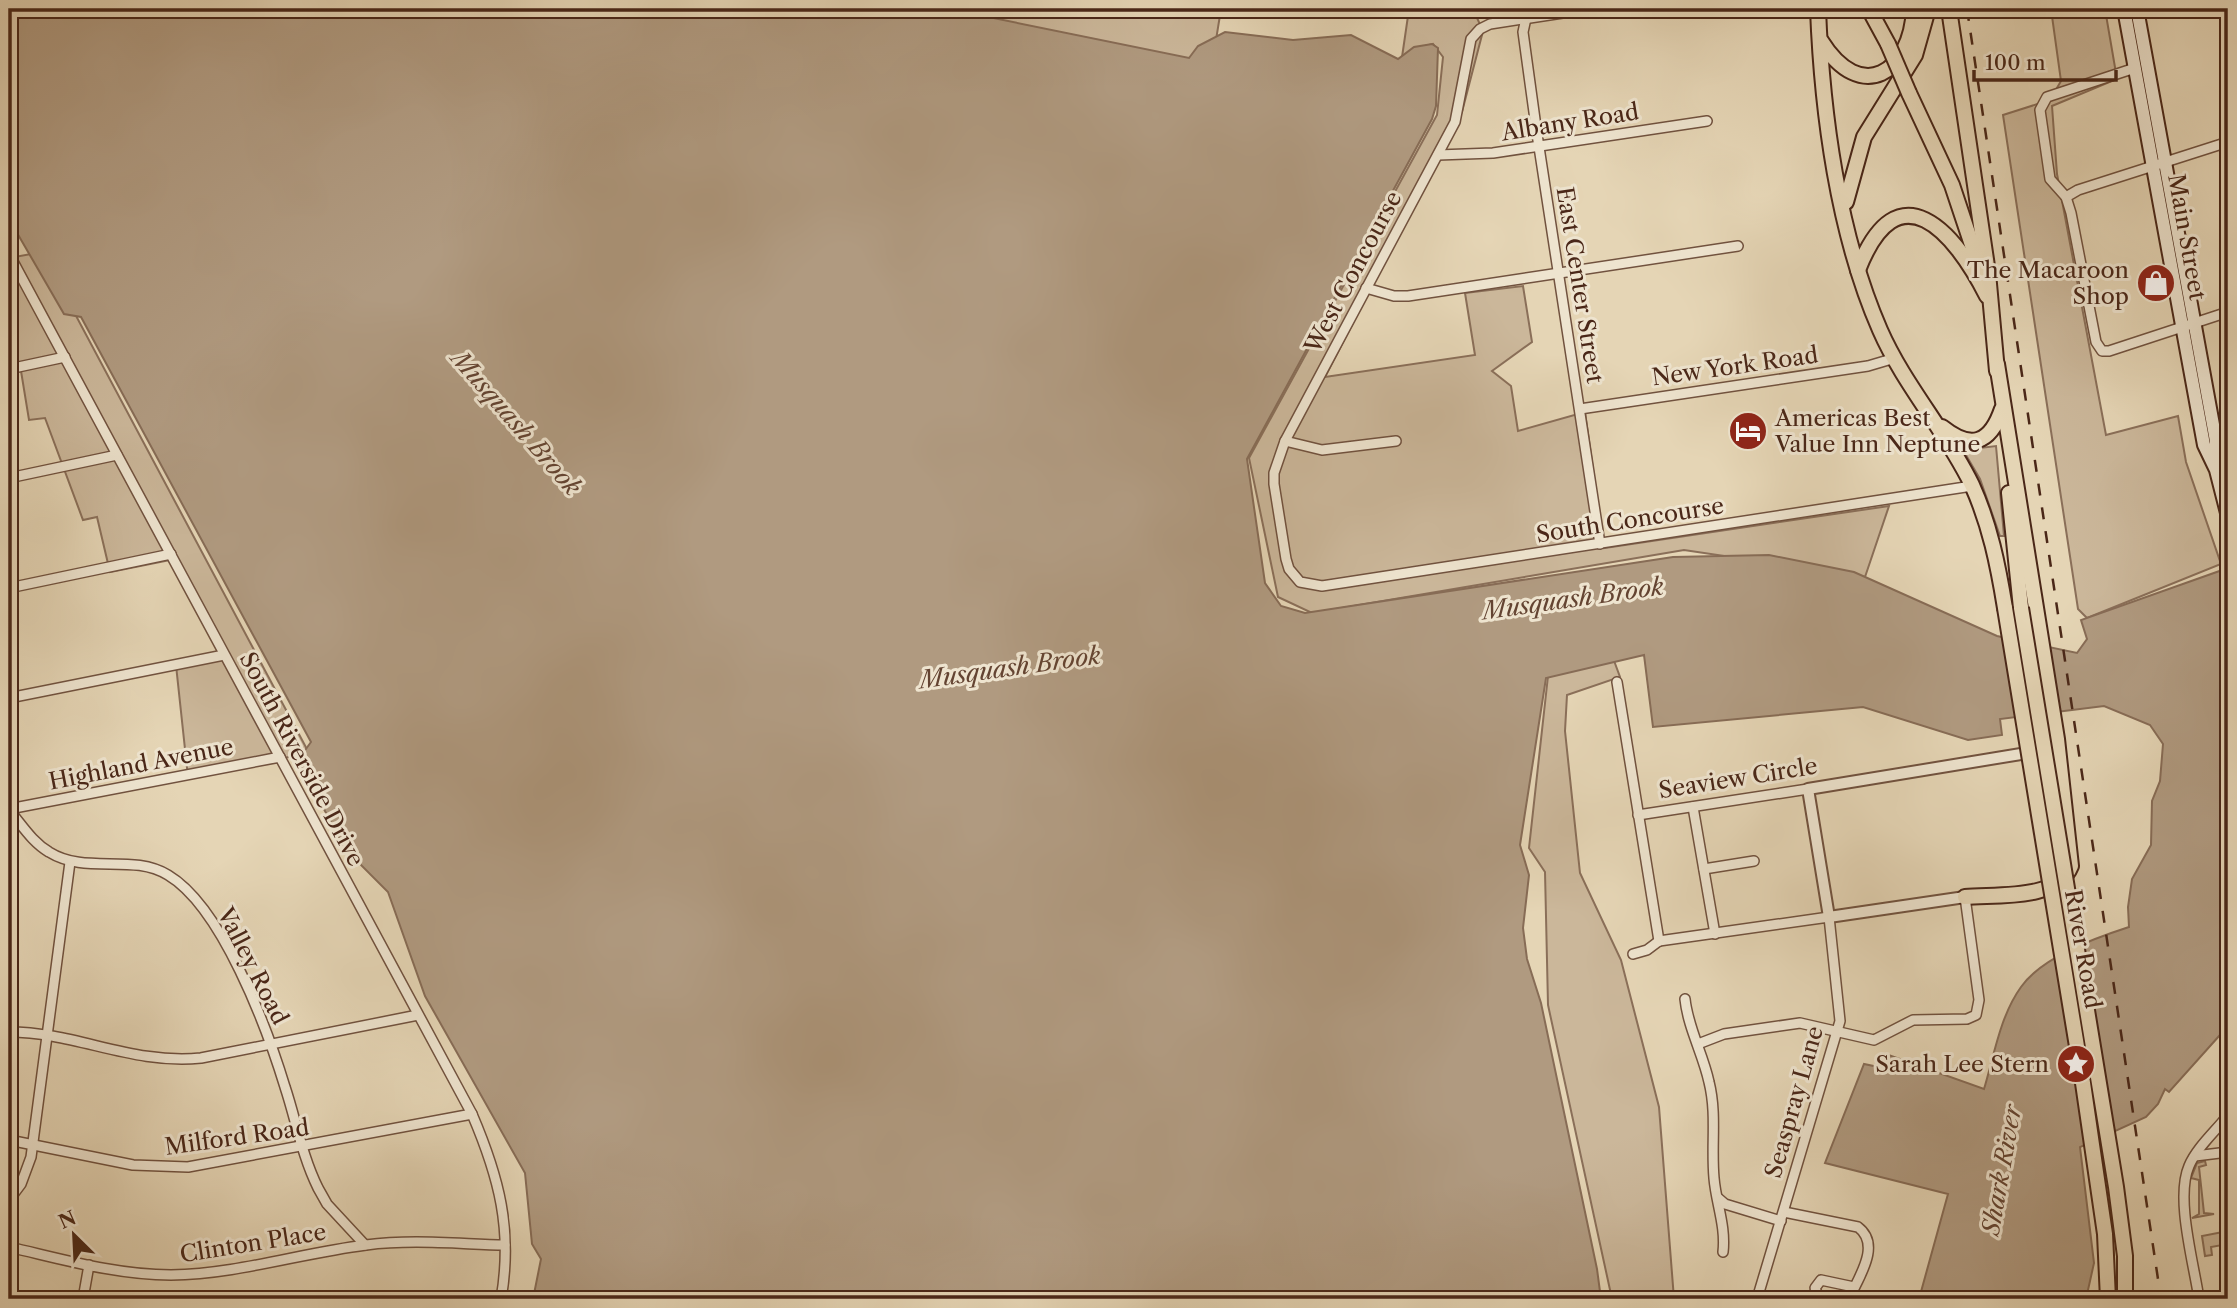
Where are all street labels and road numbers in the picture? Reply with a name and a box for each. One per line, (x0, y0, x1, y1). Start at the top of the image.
street label: Albany Road (1498, 97, 1641, 147)
street label: Main Street (2162, 172, 2212, 302)
street label: East Center Street (1551, 185, 1609, 385)
street label: West Concourse (1298, 186, 1407, 359)
street label: New York Road (1650, 340, 1820, 392)
street label: South Concourse (1534, 491, 1726, 549)
street label: South Riverside Drive (234, 647, 370, 871)
street label: Highland Avenue (46, 732, 236, 796)
street label: Seaview Circle (1657, 752, 1819, 804)
street label: River Road (2059, 887, 2107, 1011)
street label: Valley Road (211, 902, 294, 1029)
street label: Seaspray Lane (1759, 1023, 1829, 1181)
street label: Milford Road (163, 1113, 311, 1161)
street label: Clinton Place (178, 1218, 328, 1268)

